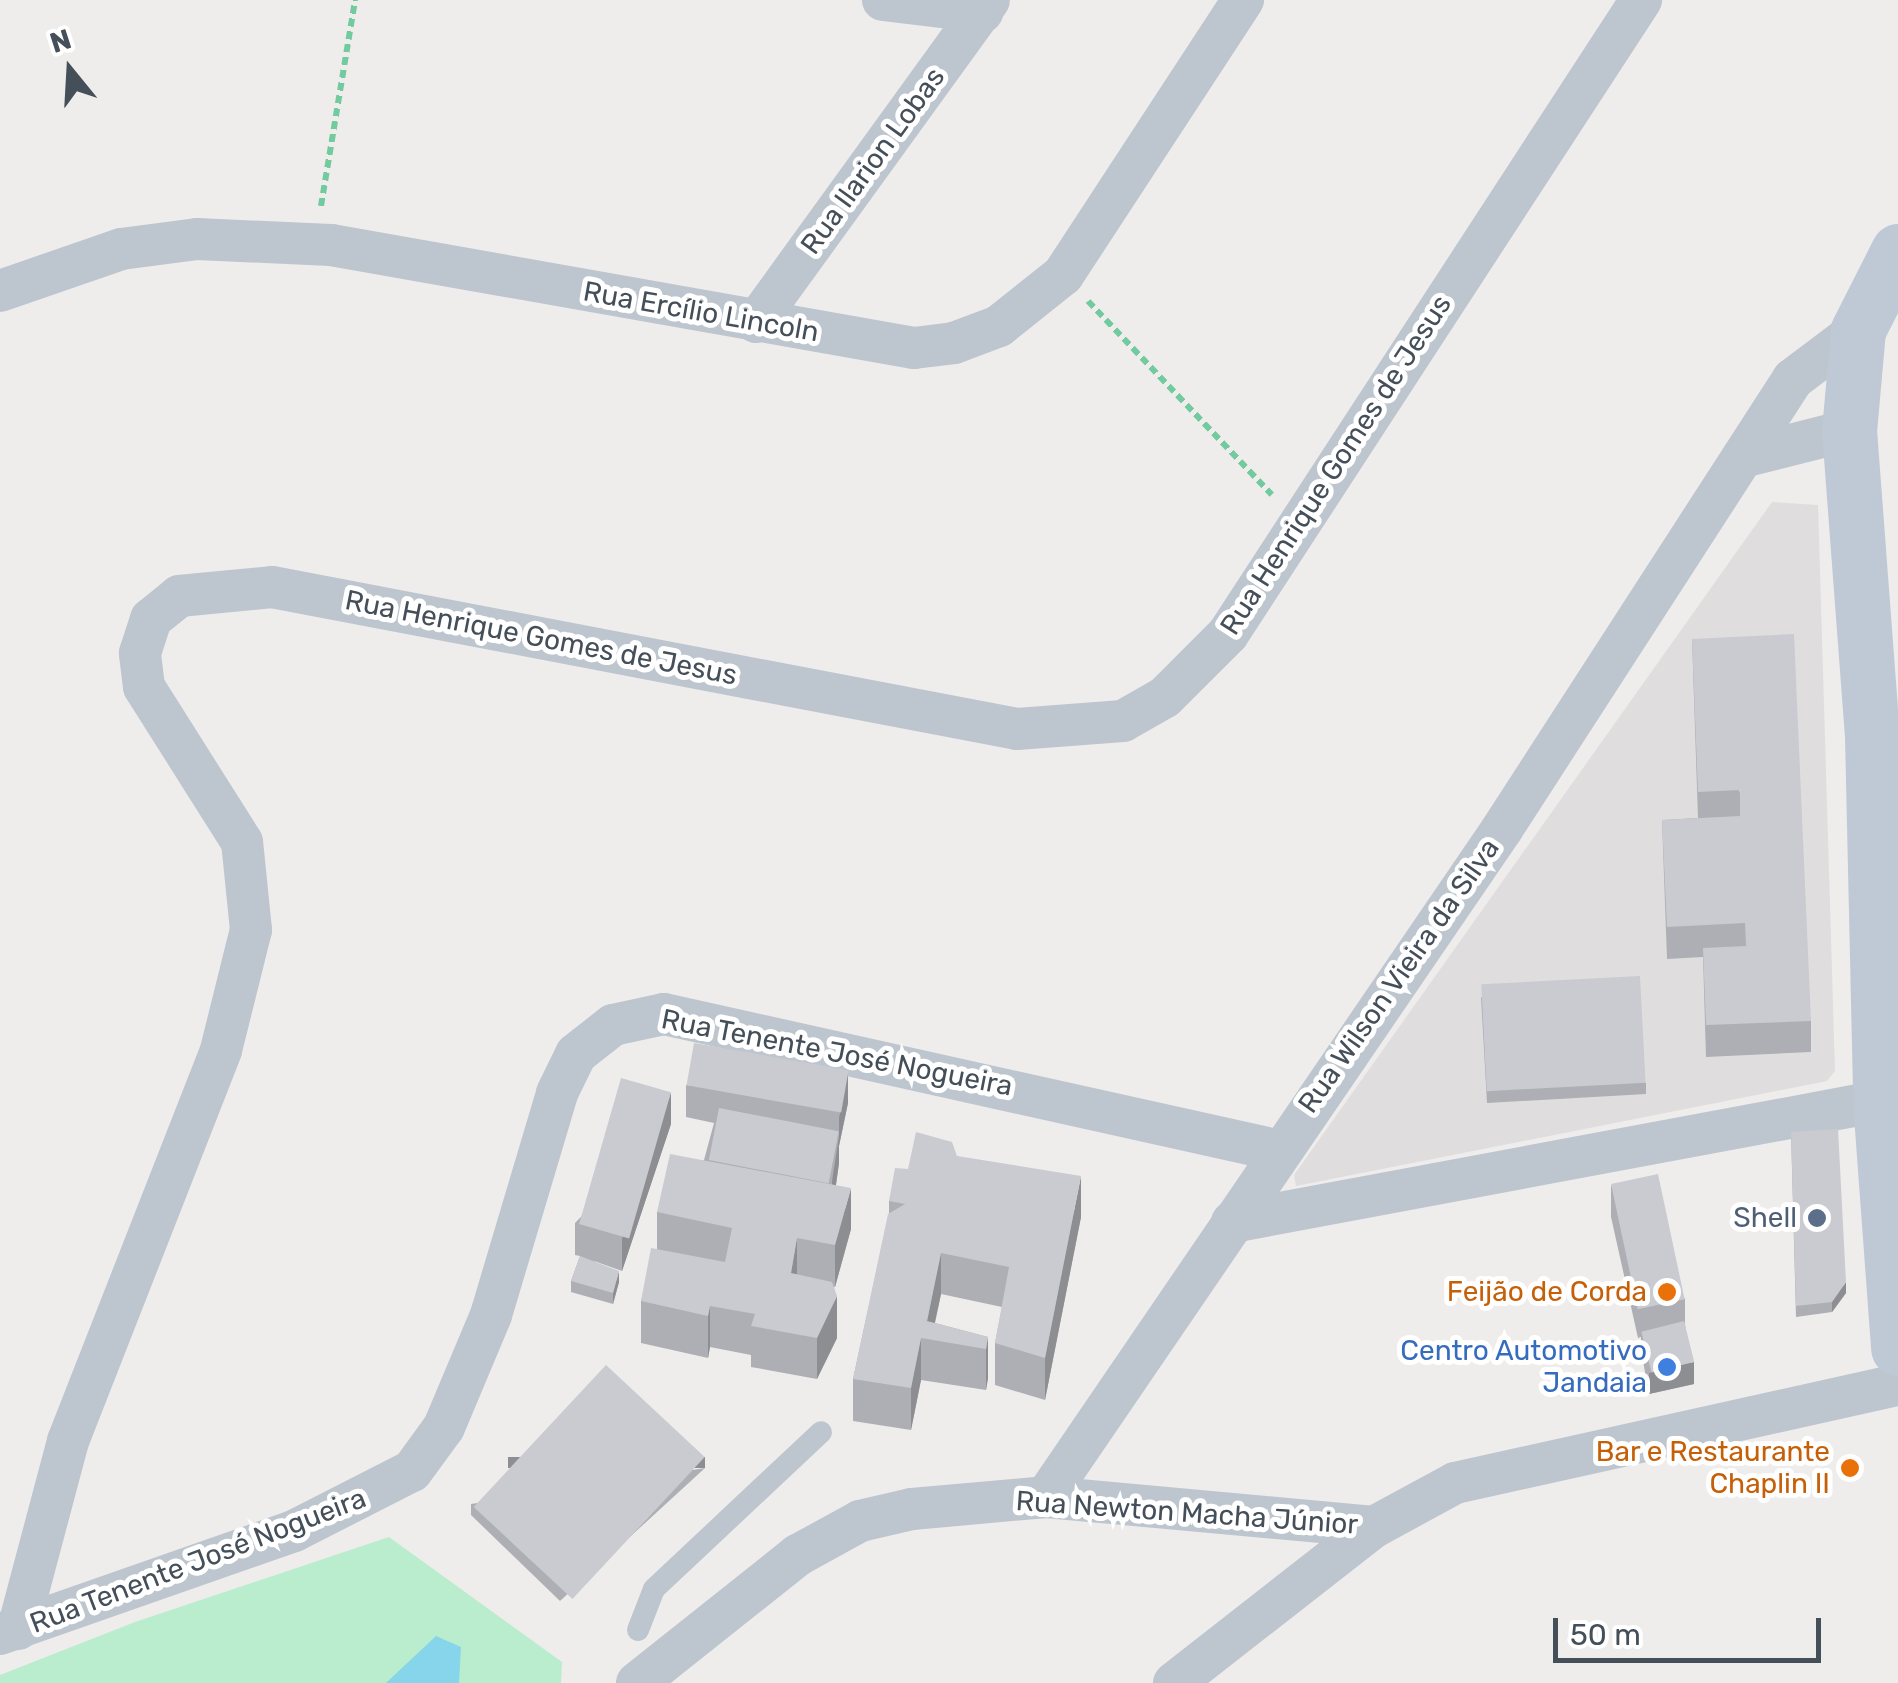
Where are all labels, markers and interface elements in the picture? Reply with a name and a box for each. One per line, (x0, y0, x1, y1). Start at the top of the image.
north arrow (20, 20, 120, 120)
text: N (46, 22, 75, 60)
street label: Rua Ilarion Lobas (794, 61, 952, 261)
street label: Rua Ercílio Lincoln (581, 275, 821, 349)
street label: Rua Henrique Gomes de Jesus (1213, 289, 1459, 641)
street label: Rua Henrique Gomes de Jesus (342, 583, 740, 693)
street label: Rua Wilson Vieira da Silva (1291, 832, 1507, 1120)
street label: Rua Tenente José Nogueira (658, 1002, 1016, 1104)
place label: Shell (1733, 1201, 1797, 1235)
marker: Shell (1806, 1207, 1828, 1229)
place label: Feijão de Corda (1447, 1275, 1647, 1309)
marker: Feijão de Corda (1656, 1281, 1678, 1303)
place label: Centro Automotivo Jandaia (1400, 1334, 1647, 1400)
marker: Centro Automotivo Jandaia (1656, 1356, 1678, 1378)
place label: Bar e Restaurante Chaplin II (1595, 1435, 1830, 1501)
marker: Bar e Restaurante Chaplin II (1839, 1457, 1861, 1479)
street label: Rua Tenente José Nogueira (25, 1481, 371, 1641)
street label: Rua Newton Macha Júnior (1015, 1484, 1359, 1542)
scale bar (1558, 1598, 1826, 1660)
text: 50 m (1570, 1617, 1641, 1653)

